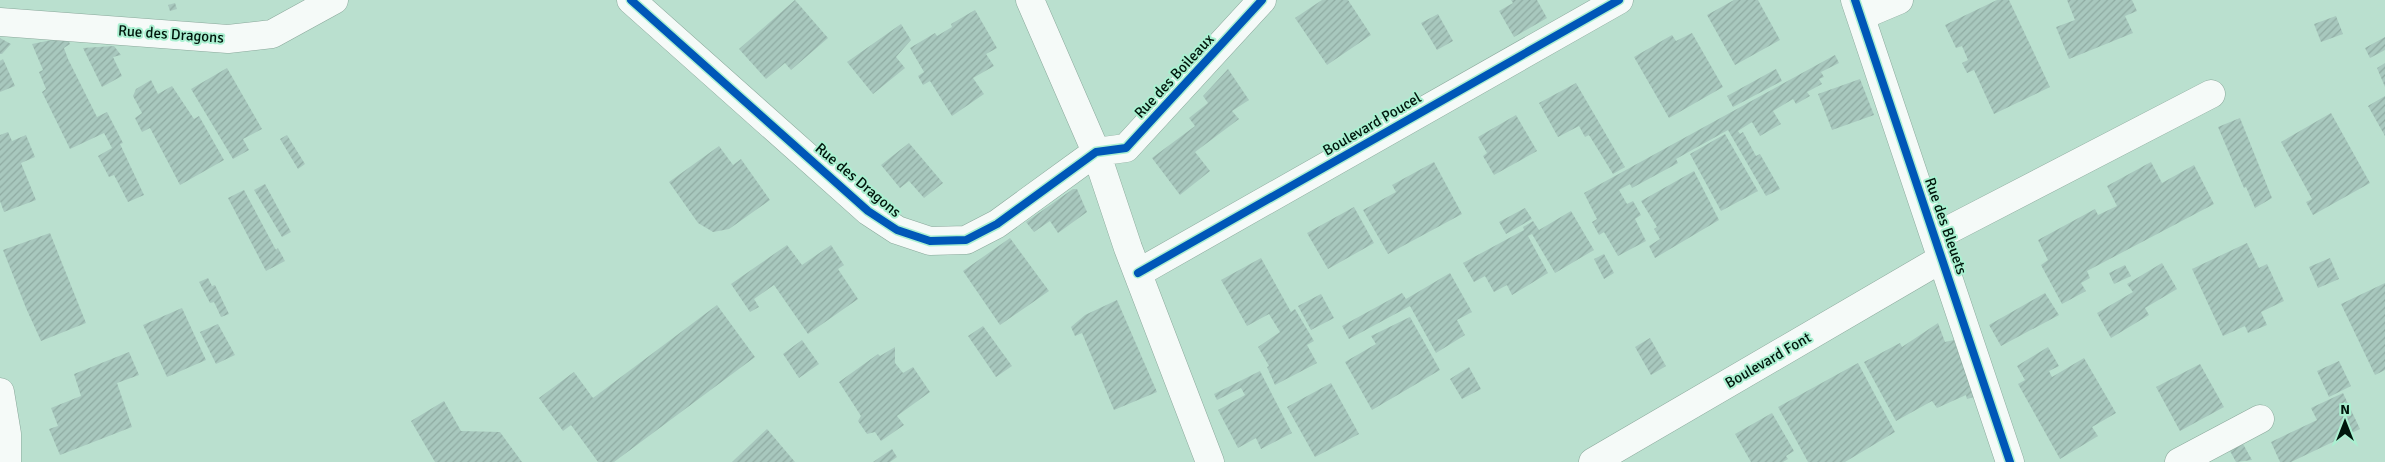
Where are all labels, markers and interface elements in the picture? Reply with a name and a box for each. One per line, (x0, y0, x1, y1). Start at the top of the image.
street label: Rue des Dragons (117, 21, 225, 47)
street label: Rue des Boileaux (1130, 30, 1218, 122)
street label: Boulevard Poucel (1320, 89, 1424, 159)
street label: Rue des Dragons (812, 139, 905, 221)
street label: Rue des Bleuets (1921, 175, 1971, 277)
street label: Boulevard Font (1722, 328, 1814, 392)
north arrow (2320, 397, 2370, 447)
text: N (2340, 401, 2350, 418)

